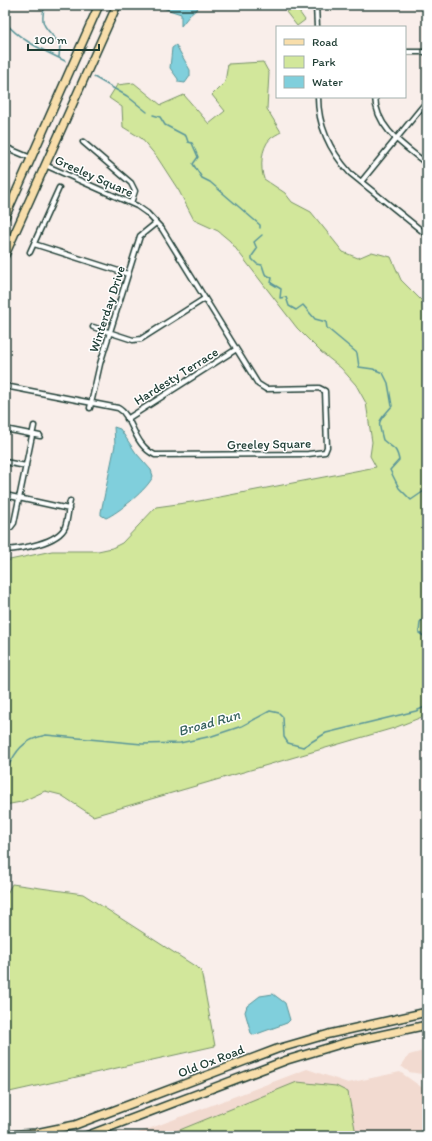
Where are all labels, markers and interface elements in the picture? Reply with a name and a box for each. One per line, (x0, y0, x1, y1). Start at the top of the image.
scale bar (28, 26, 99, 52)
legend (276, 26, 406, 98)
text: 100 m (34, 33, 67, 47)
text: Road (312, 35, 338, 49)
text: Park (312, 55, 336, 69)
text: Water (312, 75, 343, 89)
street label: Greeley Square (52, 152, 136, 200)
street label: Winterday Drive (86, 264, 128, 354)
street label: Hardesty Terrace (131, 344, 221, 408)
street label: Greeley Square (227, 436, 311, 452)
water label: Broad Run (176, 706, 243, 740)
street label: Old Ox Road (176, 1042, 246, 1080)

